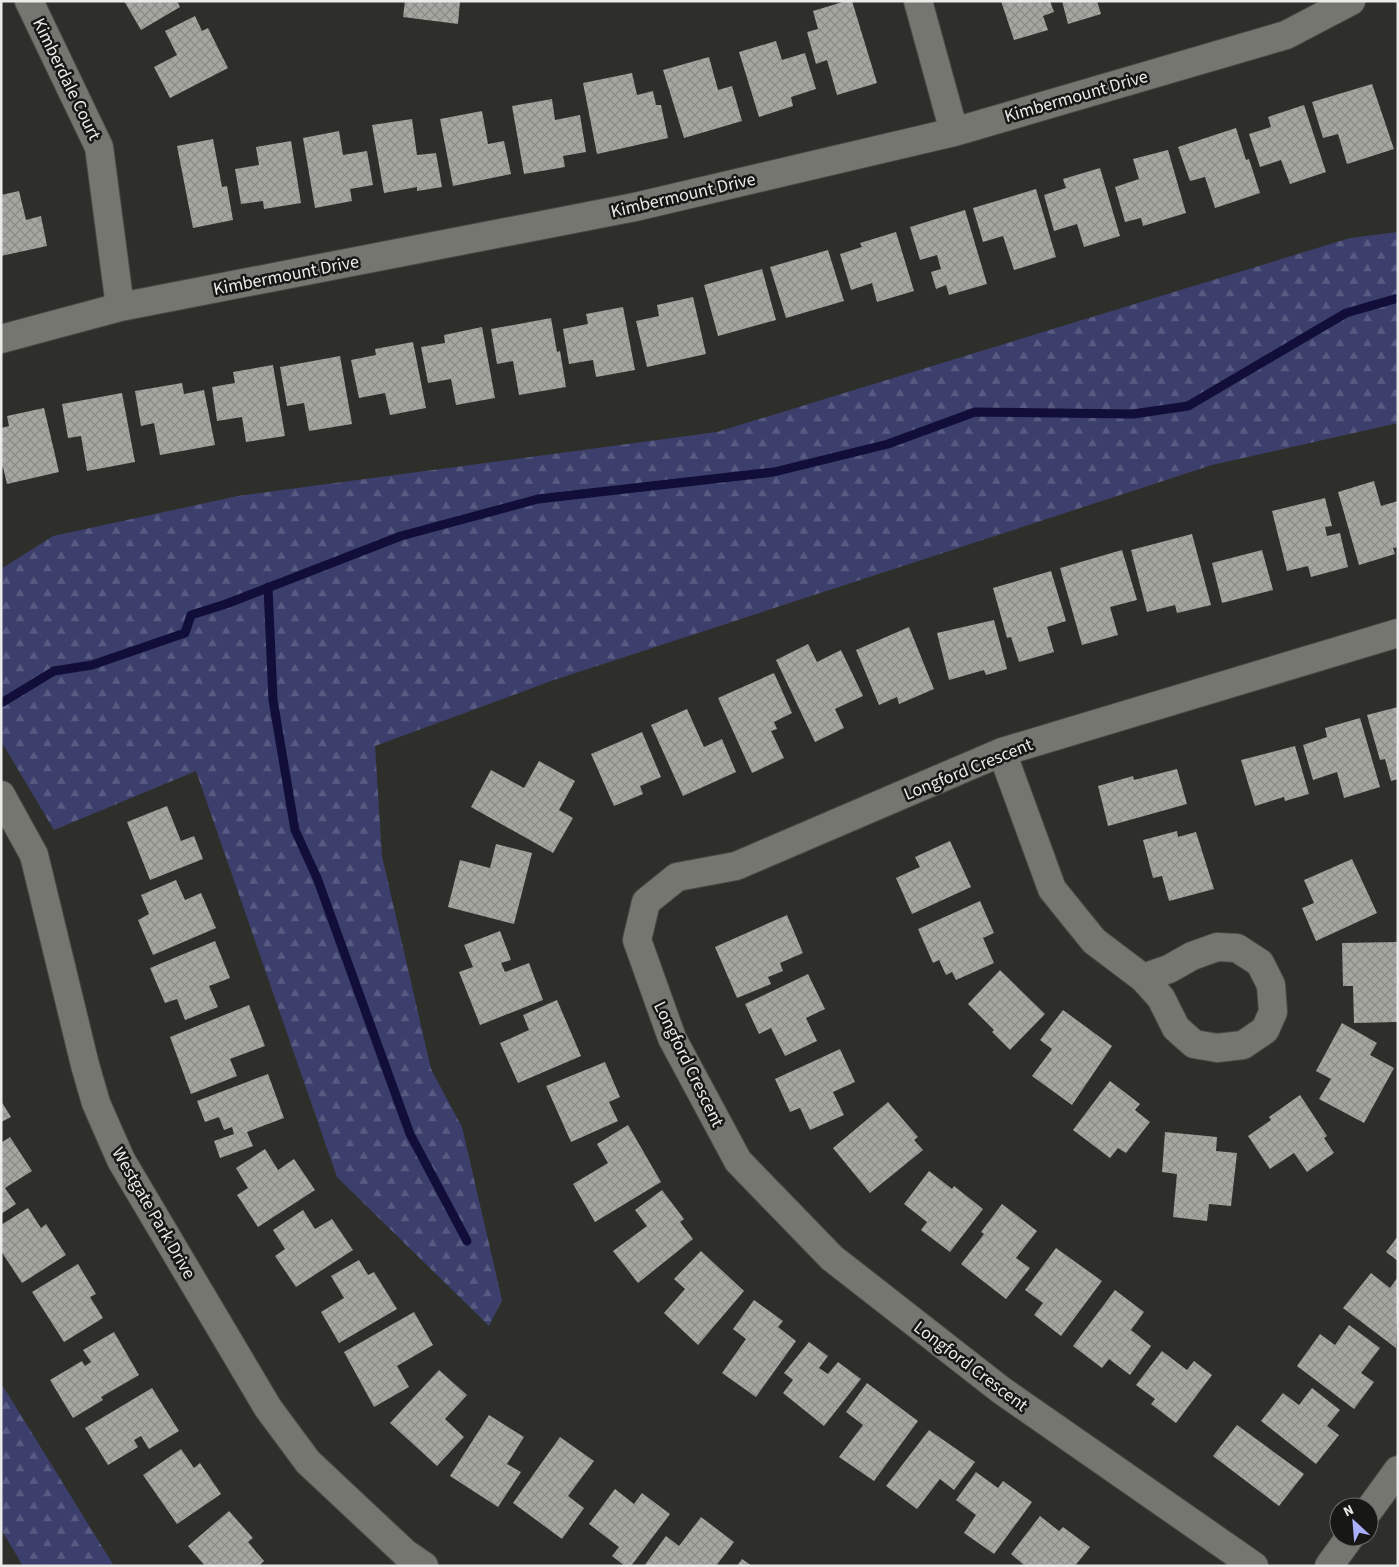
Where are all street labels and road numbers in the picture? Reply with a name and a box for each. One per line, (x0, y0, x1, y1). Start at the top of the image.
street label: Kimberdale Court (26, 14, 107, 144)
street label: Kimbermount Drive (1002, 64, 1151, 129)
street label: Kimbermount Drive (608, 167, 758, 224)
street label: Kimbermount Drive (211, 249, 361, 302)
street label: Longford Crescent (900, 732, 1036, 807)
street label: Longford Crescent (647, 997, 730, 1131)
street label: Westgate Park Drive (106, 1143, 202, 1284)
street label: Longford Crescent (908, 1315, 1033, 1418)

